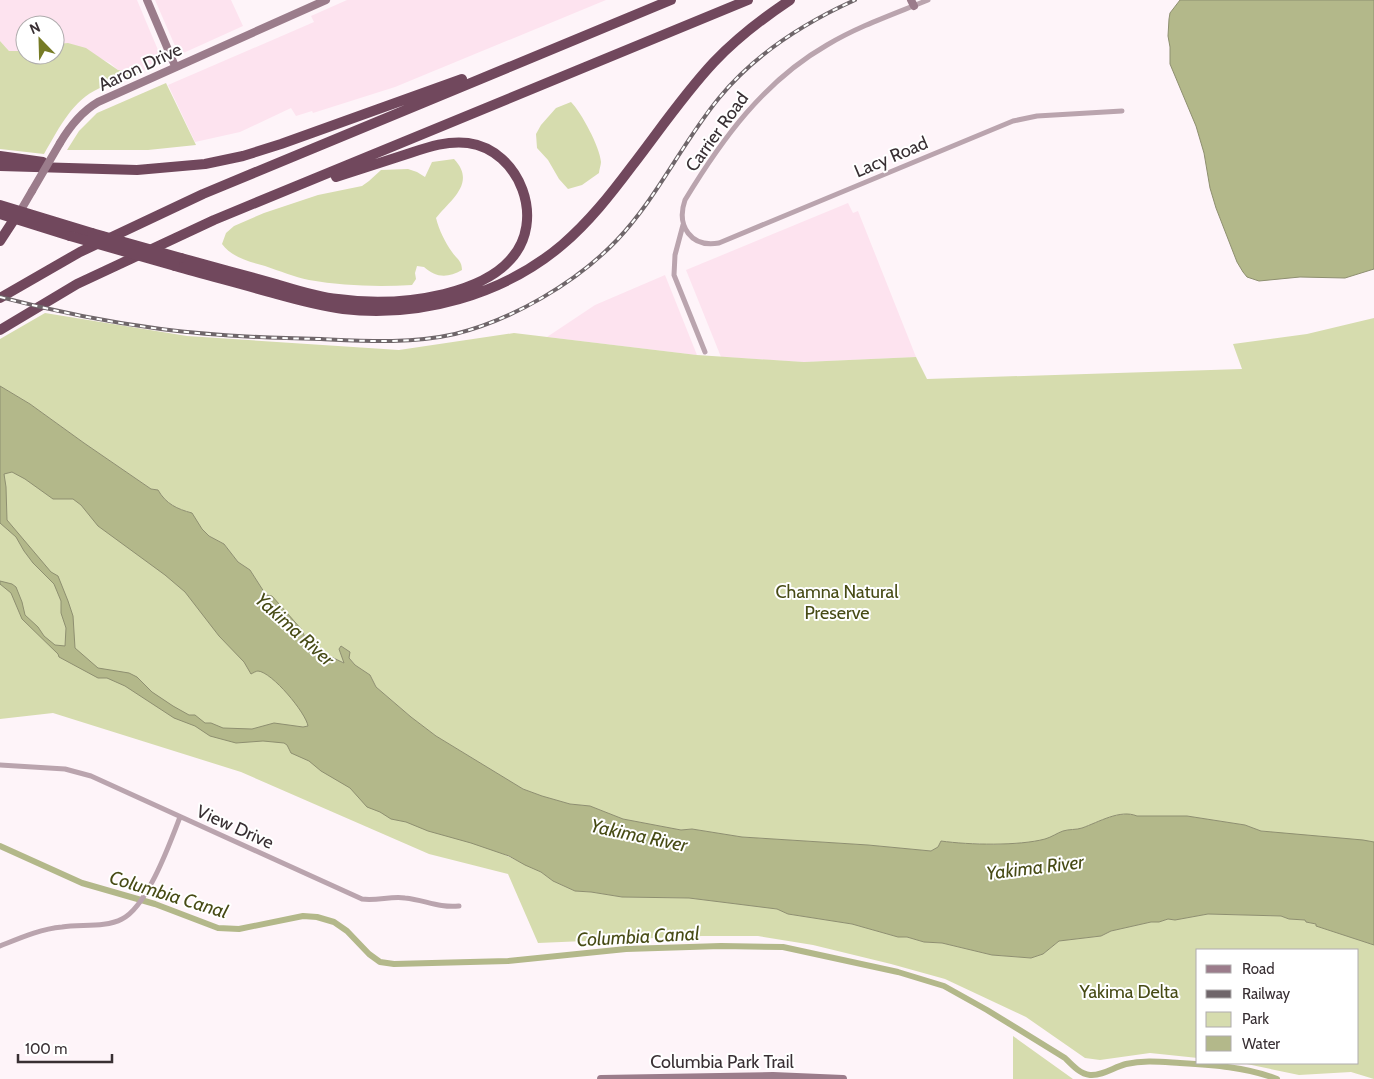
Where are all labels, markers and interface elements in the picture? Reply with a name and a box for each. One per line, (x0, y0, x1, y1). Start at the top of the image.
north arrow (15, 15, 65, 65)
text: N (27, 18, 43, 38)
street label: Aaron Drive (95, 38, 185, 96)
street label: Carrier Road (681, 88, 753, 176)
street label: Lacy Road (851, 132, 931, 182)
park label: Chamna Natural Preserve (776, 581, 899, 624)
water label: Yakima River (250, 588, 340, 672)
street label: View Drive (193, 800, 277, 854)
water label: Yakima River (588, 814, 691, 857)
water label: Yakima River (985, 850, 1086, 885)
water label: Columbia Canal (107, 866, 231, 924)
water label: Columbia Canal (576, 922, 700, 951)
legend (1196, 949, 1359, 1064)
text: Road (1242, 960, 1275, 978)
park label: Yakima Delta (1078, 981, 1179, 1003)
text: Railway (1242, 985, 1291, 1003)
text: Park (1242, 1010, 1269, 1028)
scale bar (18, 1032, 111, 1064)
text: Water (1242, 1035, 1280, 1053)
text: 100 m (25, 1040, 67, 1058)
street label: Columbia Park Trail (650, 1051, 794, 1073)

